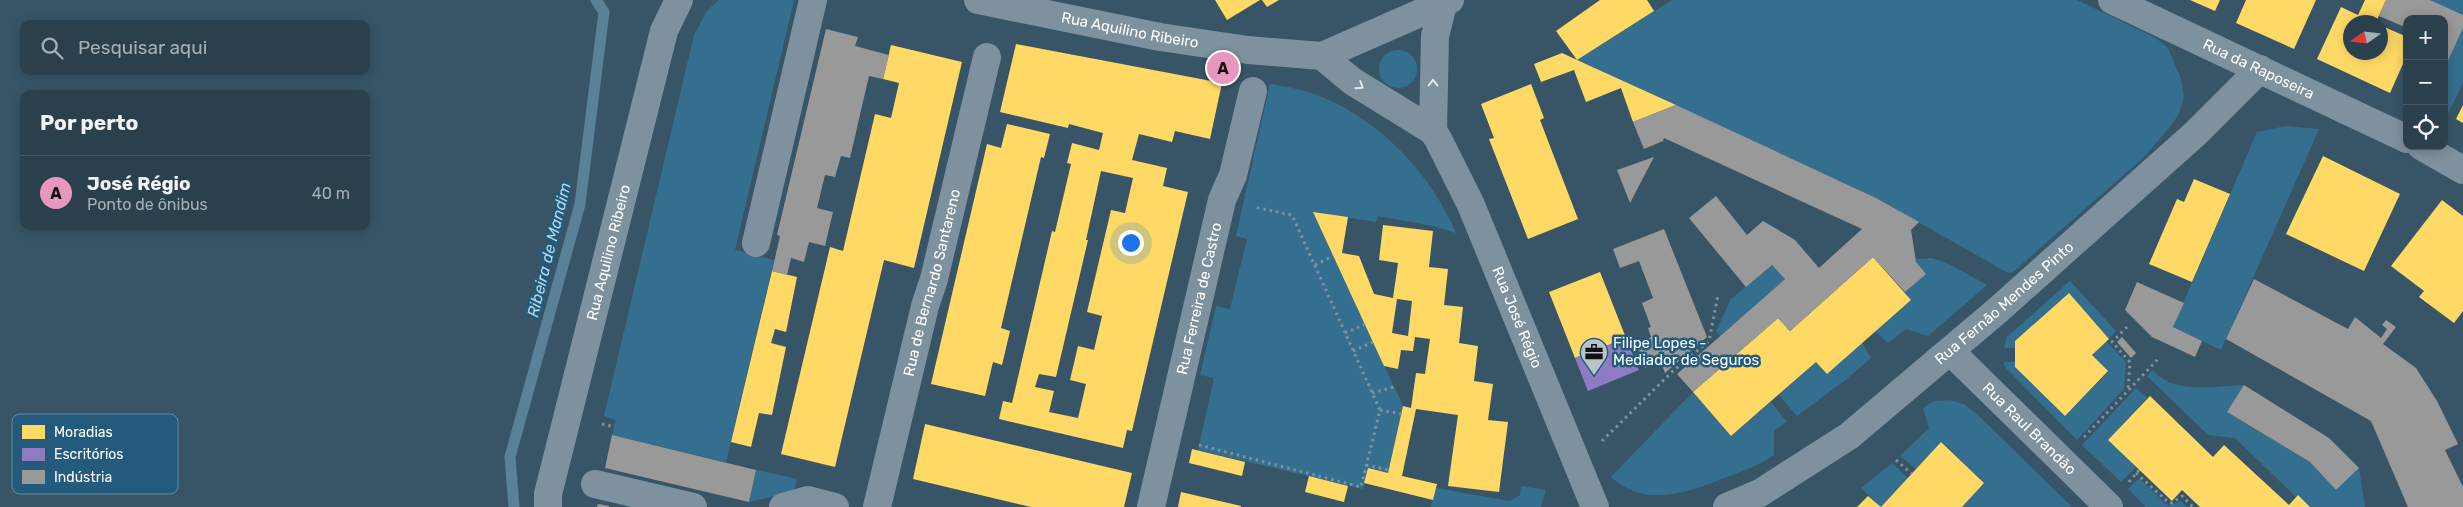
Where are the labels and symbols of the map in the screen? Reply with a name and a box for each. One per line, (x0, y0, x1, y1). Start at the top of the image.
street label: Rua Aquilino Ribeiro (1060, 8, 1200, 52)
north arrow (2343, 15, 2388, 60)
street label: Rua da Raposeira (2200, 35, 2317, 103)
pin: A (1207, 49, 1239, 87)
one-way arrow (1428, 78, 1438, 86)
one-way arrow (1354, 80, 1363, 90)
water label: Ribeira de Mandim (523, 181, 575, 319)
street label: Rua Aquilino Ribeiro (583, 183, 634, 322)
street label: Rua de Bernardo Santareno (900, 187, 964, 378)
street label: Rua Ferreira de Castro (1173, 221, 1226, 376)
your location (1118, 230, 1144, 256)
street label: Rua Fernão Mendes Pinto (1931, 238, 2077, 368)
street label: Rua José Régio (1488, 264, 1546, 371)
place label: Filipe Lopes - Mediador de Seguros (1613, 334, 1760, 369)
office icon: Filipe Lopes - Mediador de Seguros (1579, 337, 1609, 376)
street label: Rua Raul Brandão (1979, 379, 2080, 479)
legend (12, 414, 178, 494)
text: Moradias (54, 424, 113, 441)
text: Escritórios (54, 446, 123, 463)
text: Indústria (54, 469, 112, 486)

